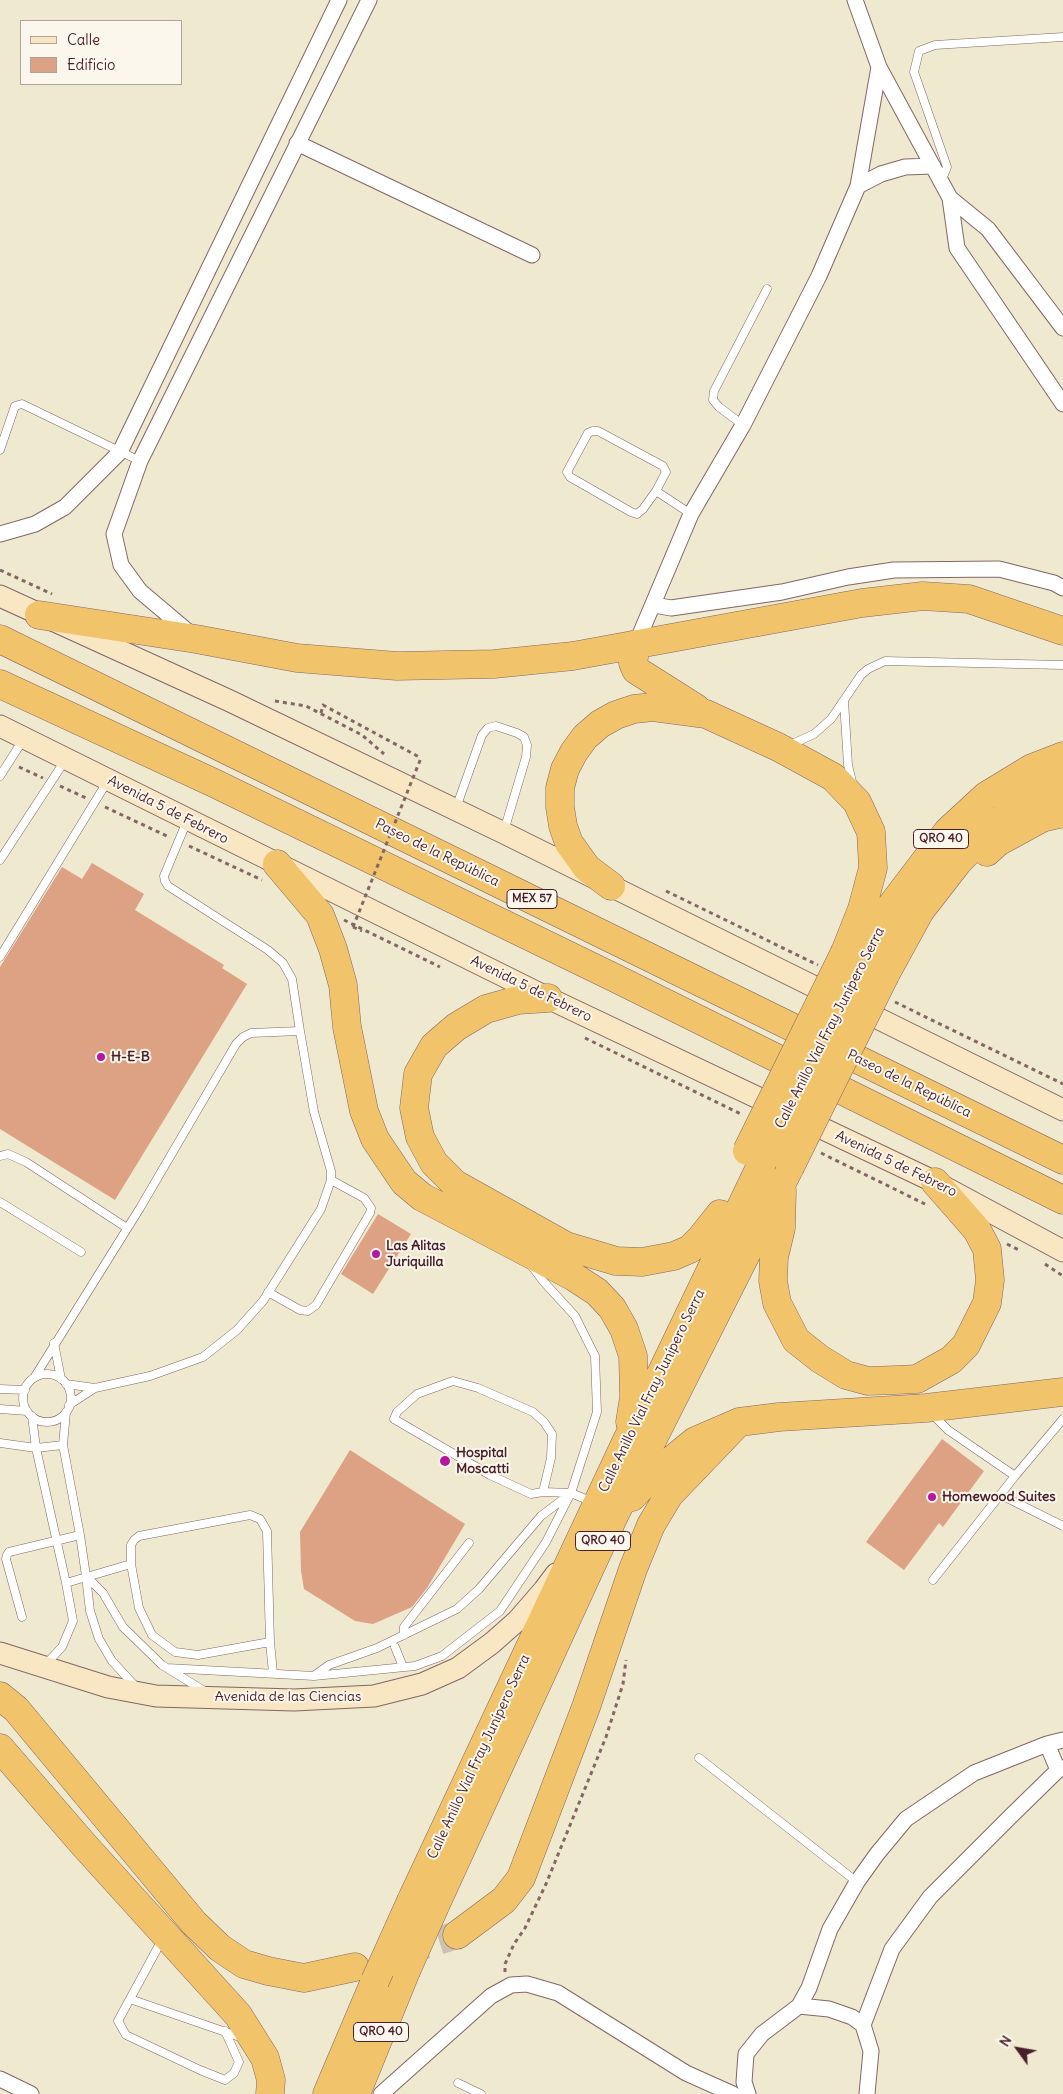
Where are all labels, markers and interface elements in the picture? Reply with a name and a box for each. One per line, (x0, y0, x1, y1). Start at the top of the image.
legend (20, 20, 182, 85)
text: Calle (67, 30, 100, 49)
text: Edificio (67, 55, 115, 74)
street label: Avenida 5 de Febrero (105, 772, 231, 848)
street label: Paseo de la República (372, 816, 502, 890)
road number: QRO 40 (914, 830, 968, 849)
road number: MEX 57 (507, 890, 557, 909)
street label: Calle Anillo Vial Fray Junípero Serra (772, 924, 888, 1132)
street label: Avenida 5 de Febrero (467, 952, 595, 1026)
street label: Paseo de la República (844, 1047, 974, 1121)
place label: H-E-B (111, 1049, 150, 1065)
marker: H-E-B (95, 1051, 107, 1063)
street label: Avenida 5 de Febrero (832, 1127, 960, 1201)
place label: Las Alitas Juriquilla (386, 1238, 446, 1270)
marker: Las Alitas Juriquilla (370, 1248, 382, 1260)
street label: Calle Anillo Vial Fray Junípero Serra (595, 1287, 709, 1495)
place label: Hospital Moscatti (456, 1445, 509, 1478)
marker: Hospital Moscatti (438, 1454, 452, 1468)
place label: Homewood Suites (942, 1489, 1056, 1505)
marker: Homewood Suites (926, 1491, 938, 1503)
road number: QRO 40 (576, 1532, 630, 1550)
street label: Calle Anillo Vial Fray Junípero Serra (424, 1652, 534, 1862)
street label: Avenida de las Ciencias (215, 1689, 361, 1705)
road number: QRO 40 (354, 2022, 408, 2041)
north arrow (993, 2024, 1043, 2074)
text: N (995, 2032, 1015, 2050)

